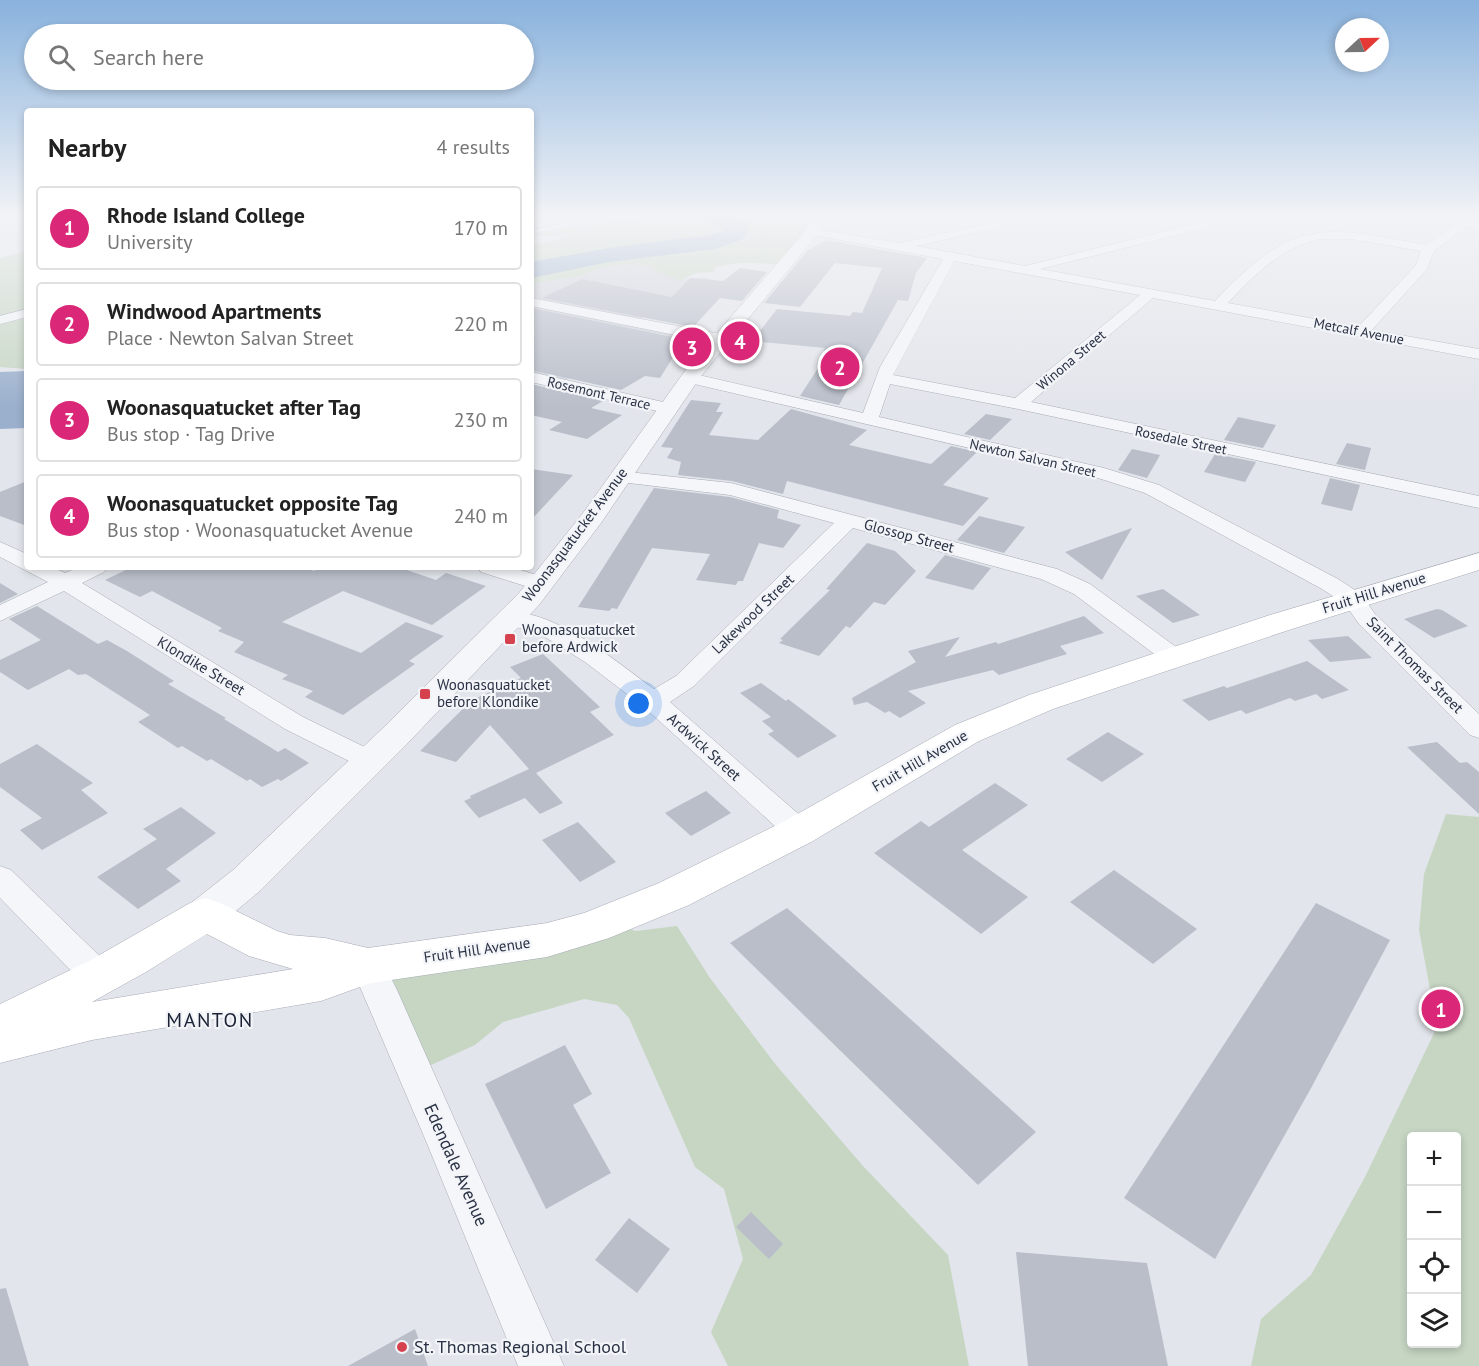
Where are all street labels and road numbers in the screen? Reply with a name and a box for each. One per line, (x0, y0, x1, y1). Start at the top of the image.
street label: Metcalf Avenue (1312, 313, 1406, 349)
street label: Winona Street (1033, 326, 1109, 394)
street label: Rosemont Terrace (546, 372, 652, 414)
street label: Rosedale Street (1133, 421, 1229, 459)
street label: Newton Salvan Street (968, 435, 1098, 481)
street label: Woonasquatucket Avenue (518, 464, 631, 606)
street label: Glossop Street (862, 514, 956, 557)
street label: Fruit Hill Avenue (1320, 568, 1428, 617)
street label: Lakewood Street (708, 570, 798, 658)
street label: Saint Thomas Street (1363, 612, 1468, 717)
street label: Klondike Street (154, 632, 248, 699)
street label: Ardwick Street (663, 709, 745, 785)
street label: Fruit Hill Avenue (869, 726, 971, 796)
street label: Fruit Hill Avenue (422, 933, 531, 966)
street label: Edendale Avenue (419, 1100, 494, 1230)

